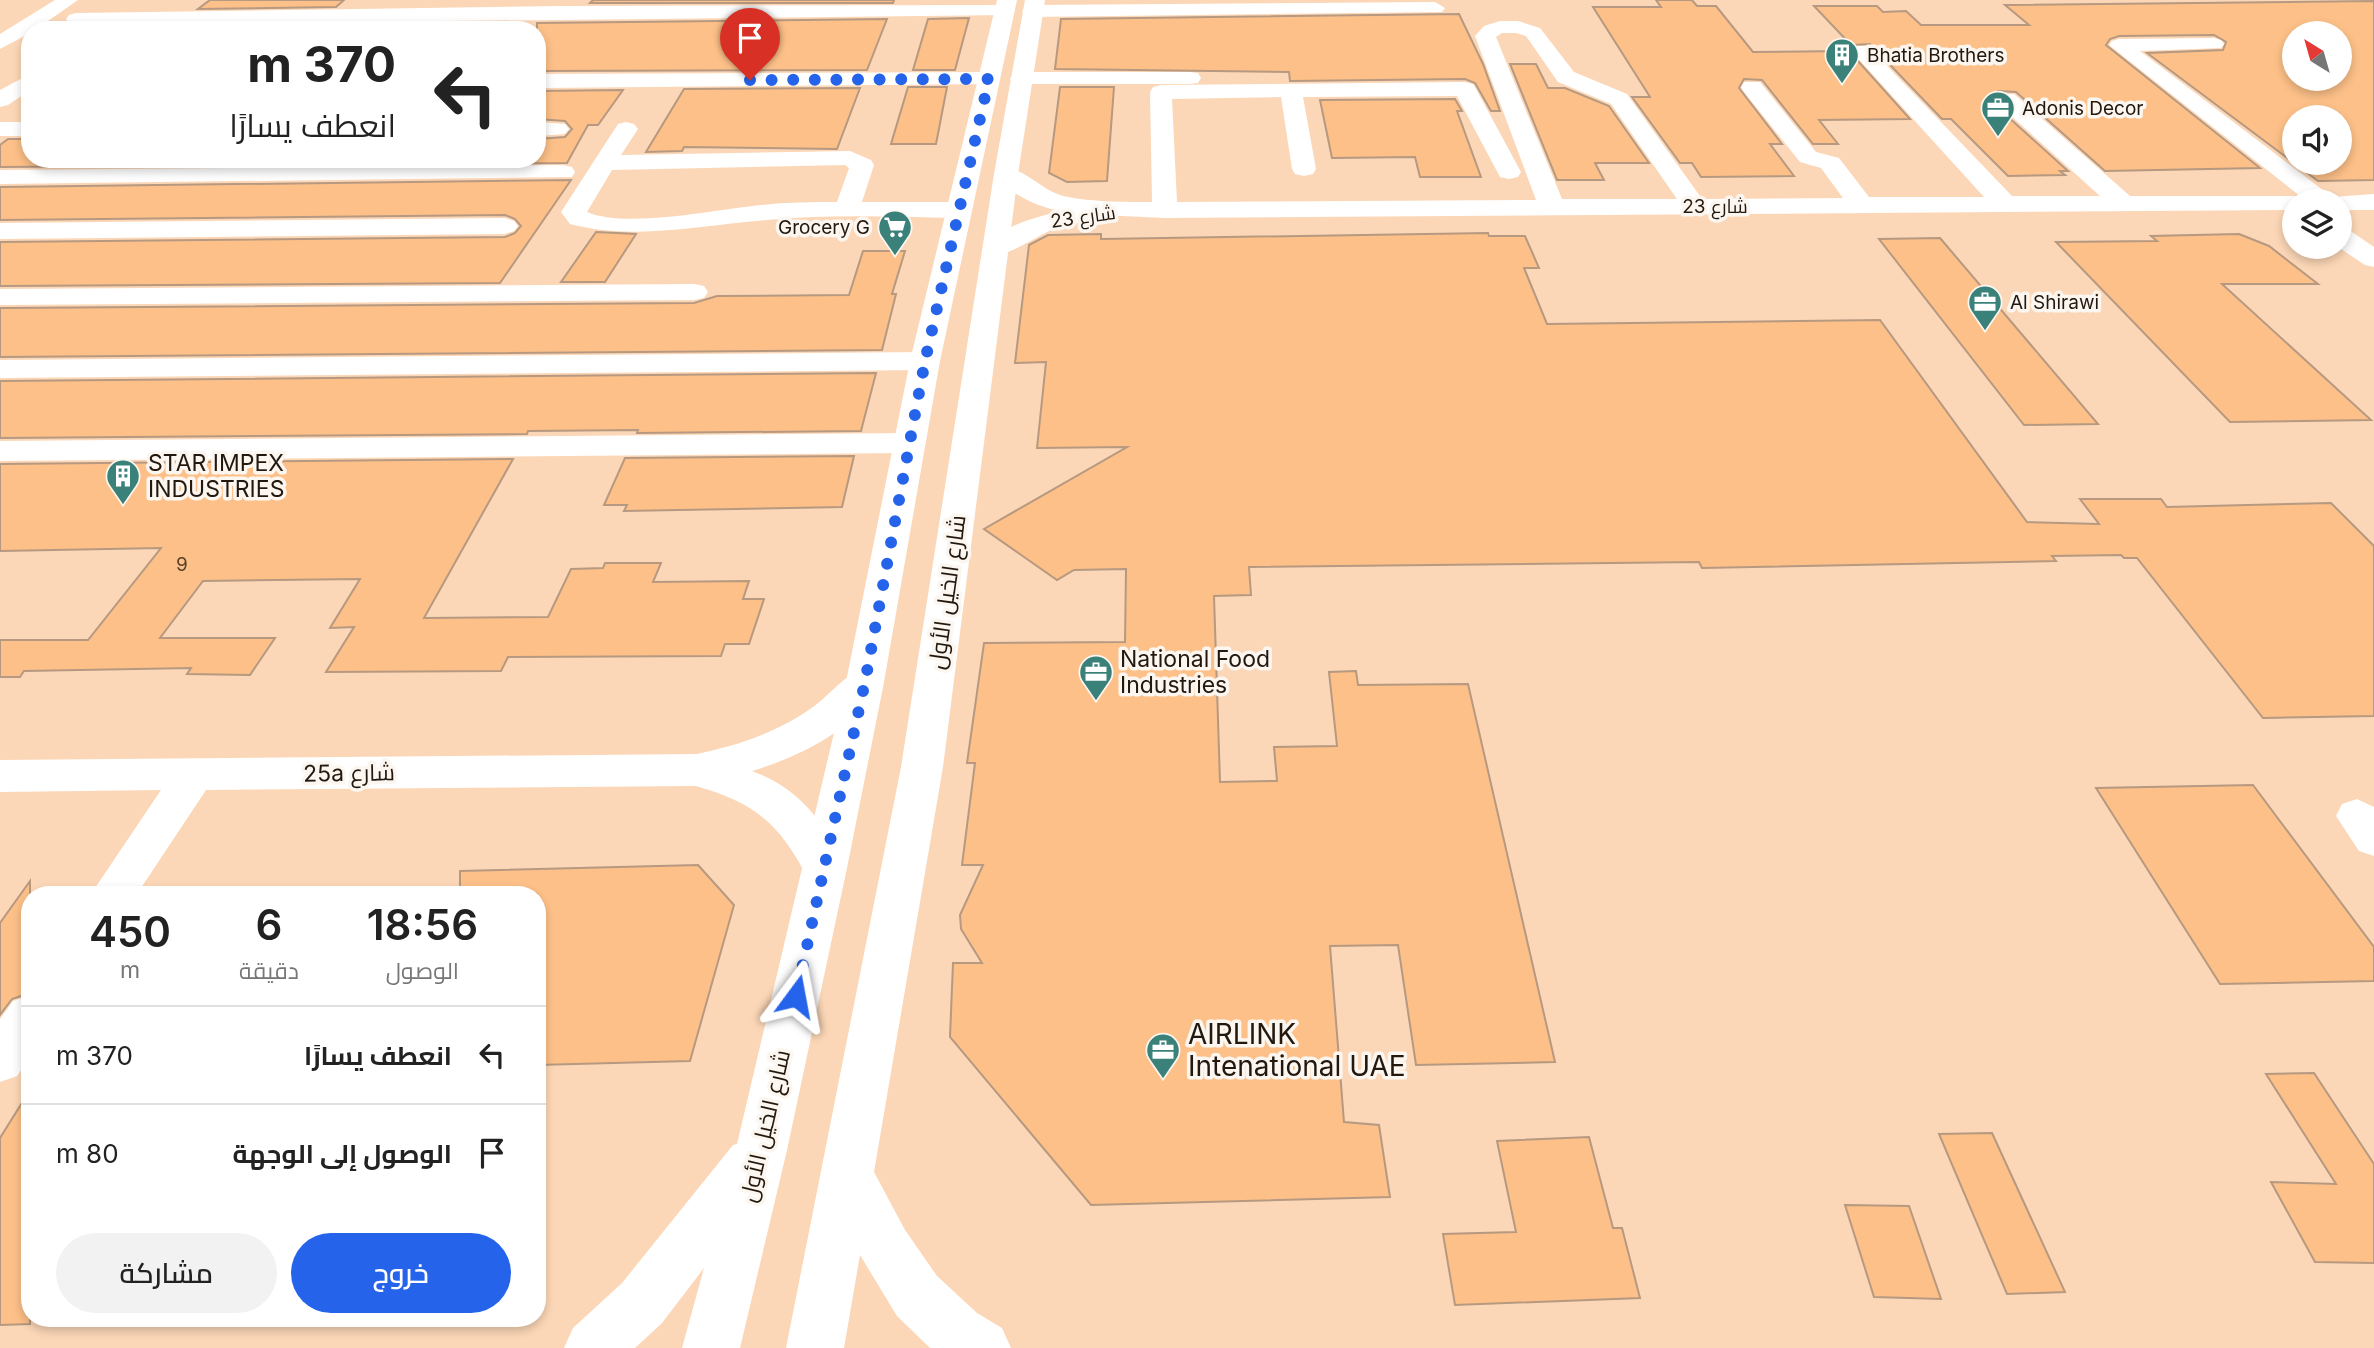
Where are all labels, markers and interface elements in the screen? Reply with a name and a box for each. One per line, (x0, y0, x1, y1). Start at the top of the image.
pin (720, 8, 780, 80)
icon: arrive (731, 19, 769, 57)
north arrow (2282, 21, 2352, 91)
map controls (2282, 21, 2352, 259)
text: 370 m (247, 35, 396, 94)
building icon: Bhatia Brothers (1823, 36, 1861, 85)
place label: Bhatia Brothers (1867, 44, 2005, 67)
icon: left (420, 49, 511, 140)
office icon: Adonis Decor (1979, 89, 2017, 138)
place label: Adonis Decor (2022, 97, 2144, 120)
button: sound (2282, 105, 2352, 175)
text: انعطف يسارًا (229, 106, 396, 145)
button: layers (2282, 189, 2352, 259)
street label: شارع 23 (1682, 195, 1748, 220)
street label: شارع 23 (1049, 201, 1117, 235)
supermarket icon: Grocery G (876, 208, 914, 257)
place label: Grocery G (778, 216, 870, 239)
office icon: Al Shirawi (1966, 283, 2004, 332)
place label: Al Shirawi (2010, 291, 2099, 314)
place label: STAR IMPEX INDUSTRIES (148, 449, 284, 503)
building icon: STAR IMPEX INDUSTRIES (104, 457, 142, 506)
street label: شارع الخيل الأول (922, 513, 974, 671)
house number: 9 (176, 553, 188, 576)
place label: National Food Industries (1120, 645, 1270, 699)
office icon: National Food Industries (1077, 653, 1115, 702)
street label: 25a شارع (303, 758, 395, 790)
text: 6 (255, 899, 282, 950)
text: 18:56 (367, 899, 478, 950)
text: 450 (89, 906, 171, 957)
text: m (120, 956, 140, 984)
text: دقيقة (239, 957, 299, 985)
text: الوصول (386, 957, 459, 985)
position arrow (759, 959, 833, 1033)
place label: AIRLINK Intenational UAE (1188, 1017, 1406, 1083)
office icon: AIRLINK Intenational UAE (1144, 1031, 1182, 1080)
icon: left (473, 1036, 511, 1074)
text: 370 m (56, 1040, 133, 1071)
text: انعطف يسارًا (304, 1040, 452, 1071)
street label: شارع الخيل الأول (734, 1047, 798, 1205)
icon: arrive (473, 1134, 511, 1172)
text: 80 m (56, 1138, 119, 1169)
text: الوصول إلى الوجهة (233, 1138, 452, 1169)
button: مشاركة (56, 1233, 277, 1313)
button: خروج (291, 1233, 511, 1313)

